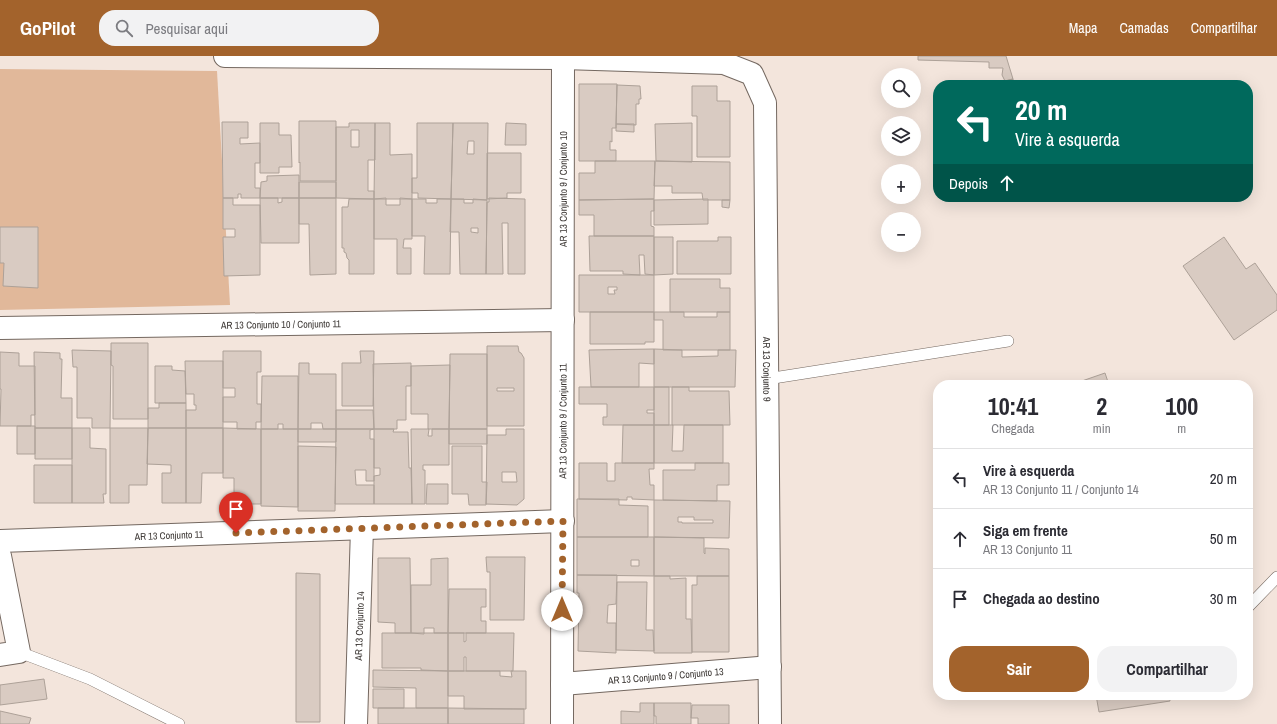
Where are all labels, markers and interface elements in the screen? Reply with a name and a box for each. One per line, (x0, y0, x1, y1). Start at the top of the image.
search box (99, 10, 379, 46)
text: GoPilot (20, 15, 75, 41)
icon: search (113, 17, 135, 39)
text: Pesquisar aqui (145, 18, 228, 39)
text: Mapa (1069, 19, 1098, 37)
text: Camadas (1120, 19, 1169, 37)
text: Compartilhar (1191, 19, 1257, 37)
map controls (881, 68, 921, 252)
button: search (881, 68, 921, 108)
text: 20 m (1015, 91, 1067, 129)
icon: left (949, 96, 1001, 148)
button: layers (881, 116, 921, 156)
text: Vire à esquerda (1015, 127, 1120, 152)
street label: AR 13 Conjunto 9 / Conjunto 10 (557, 131, 570, 248)
button: + (881, 164, 921, 204)
icon: ahead (996, 172, 1018, 194)
text: Depois (949, 173, 988, 194)
button: − (881, 212, 921, 252)
street label: AR 13 Conjunto 10 / Conjunto 11 (220, 317, 341, 332)
street label: AR 13 Conjunto 9 (760, 336, 773, 402)
street label: AR 13 Conjunto 9 / Conjunto 11 (556, 363, 570, 480)
text: 10:41 (988, 390, 1038, 422)
text: 2 (1096, 390, 1107, 422)
text: 100 (1165, 390, 1198, 422)
text: Chegada (991, 420, 1035, 437)
text: min (1093, 420, 1111, 437)
text: m (1177, 420, 1186, 437)
text: Vire à esquerda (983, 460, 1074, 481)
icon: left (949, 468, 971, 490)
text: 20 m (1210, 468, 1237, 489)
text: AR 13 Conjunto 11 / Conjunto 14 (983, 481, 1139, 498)
pin (219, 492, 253, 533)
icon: arrive (225, 498, 247, 520)
text: Siga em frente (983, 520, 1068, 541)
street label: AR 13 Conjunto 11 (133, 528, 204, 543)
icon: ahead (949, 528, 971, 550)
text: 50 m (1210, 528, 1237, 549)
text: AR 13 Conjunto 11 (983, 541, 1072, 558)
icon: arrive (949, 588, 971, 610)
text: Chegada ao destino (983, 588, 1100, 609)
text: 30 m (1210, 588, 1237, 609)
position arrow (541, 589, 583, 631)
street label: AR 13 Conjunto 14 (352, 591, 367, 662)
button: Sair (949, 646, 1089, 692)
button: Compartilhar (1097, 646, 1237, 692)
street label: AR 13 Conjunto 9 / Conjunto 13 (606, 665, 724, 687)

